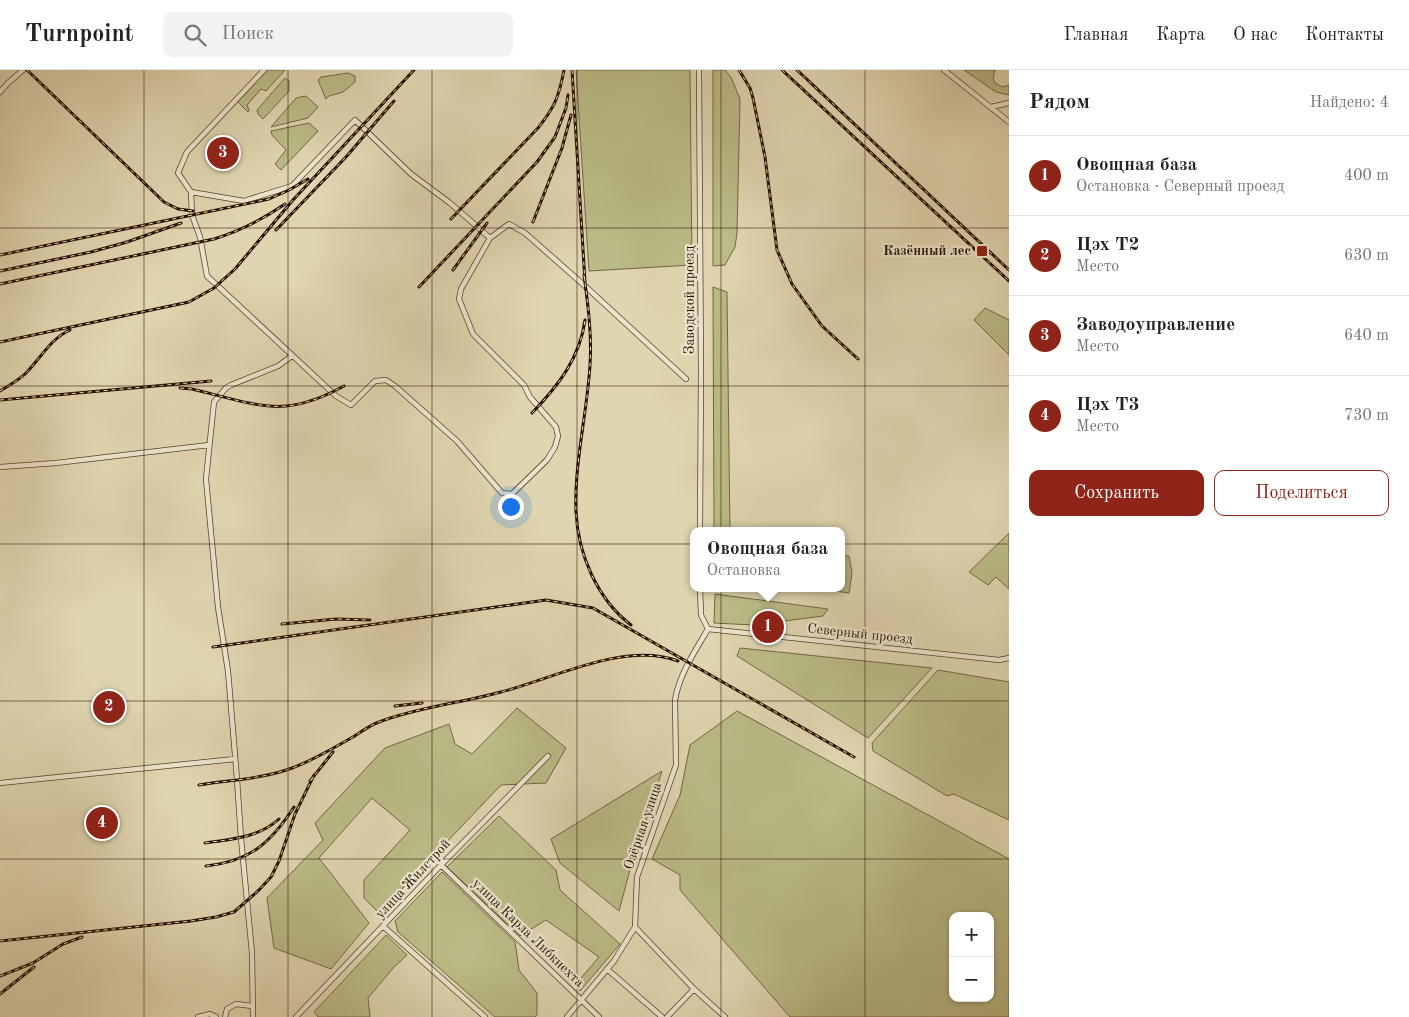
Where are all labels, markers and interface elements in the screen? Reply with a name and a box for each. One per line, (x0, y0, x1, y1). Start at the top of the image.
search box (163, 12, 513, 57)
icon: search (181, 21, 209, 49)
text: Turnpoint (25, 23, 133, 47)
text: Поиск (221, 25, 274, 44)
text: Главная (1064, 26, 1128, 44)
text: Карта (1156, 26, 1205, 44)
text: О нас (1233, 26, 1277, 44)
text: Контакты (1305, 26, 1384, 44)
text: Рядом (1029, 92, 1090, 113)
text: Найдено: 4 (1310, 95, 1389, 111)
pin: 3 (207, 134, 239, 172)
text: Овощная база (1076, 156, 1197, 175)
text: 1 (1040, 168, 1050, 184)
text: 400 m (1344, 168, 1389, 184)
text: Остановка · Северный проезд (1076, 179, 1284, 195)
text: Цэх Т2 (1076, 236, 1140, 255)
place label: Казённый лес (883, 244, 971, 258)
marker: Казённый лес (975, 244, 989, 258)
street label: Заводской проезд (683, 246, 697, 354)
text: 2 (1040, 248, 1050, 264)
text: 630 m (1344, 248, 1389, 264)
text: Место (1076, 259, 1119, 275)
text: Заводоуправление (1076, 316, 1235, 335)
text: 3 (1040, 328, 1050, 344)
text: 640 m (1344, 328, 1389, 344)
text: Место (1076, 339, 1119, 355)
text: Цэх Т3 (1076, 396, 1140, 415)
text: 4 (1040, 408, 1050, 424)
text: 730 m (1344, 408, 1389, 424)
text: Место (1076, 419, 1119, 435)
button: Сохранить (1029, 470, 1204, 516)
button: Поделиться (1214, 470, 1389, 516)
your location (498, 494, 524, 520)
popup (690, 527, 845, 592)
text: Овощная база (707, 540, 828, 559)
text: Остановка (707, 563, 781, 579)
pin: 1 (752, 608, 784, 646)
street label: Северный проезд (807, 622, 913, 647)
pin: 2 (93, 688, 125, 726)
street label: Озёрная улица (622, 781, 664, 871)
pin: 4 (86, 804, 118, 842)
street label: улица Жилстрой (373, 837, 453, 921)
street label: улица Карла Либкнехта (469, 876, 587, 990)
map controls (949, 912, 994, 1002)
button: + (949, 912, 994, 957)
button: − (949, 957, 994, 1002)

